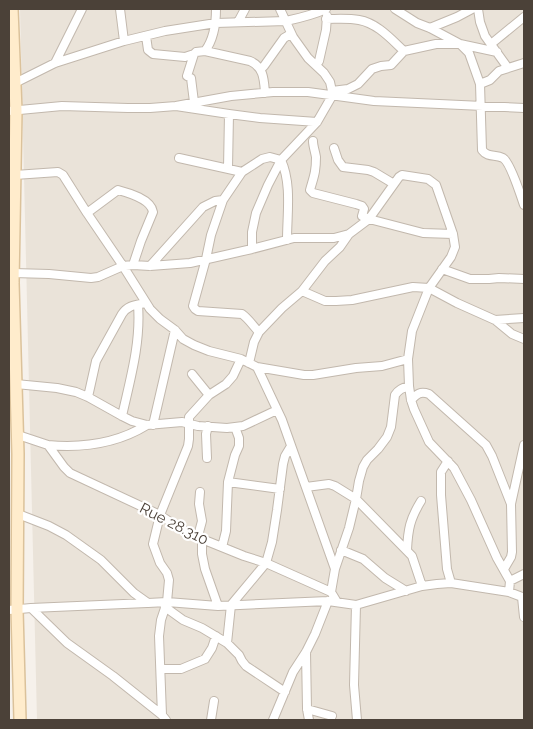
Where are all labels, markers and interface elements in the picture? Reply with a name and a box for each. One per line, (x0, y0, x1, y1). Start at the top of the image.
street label: Rue 28.310 (137, 499, 211, 549)

